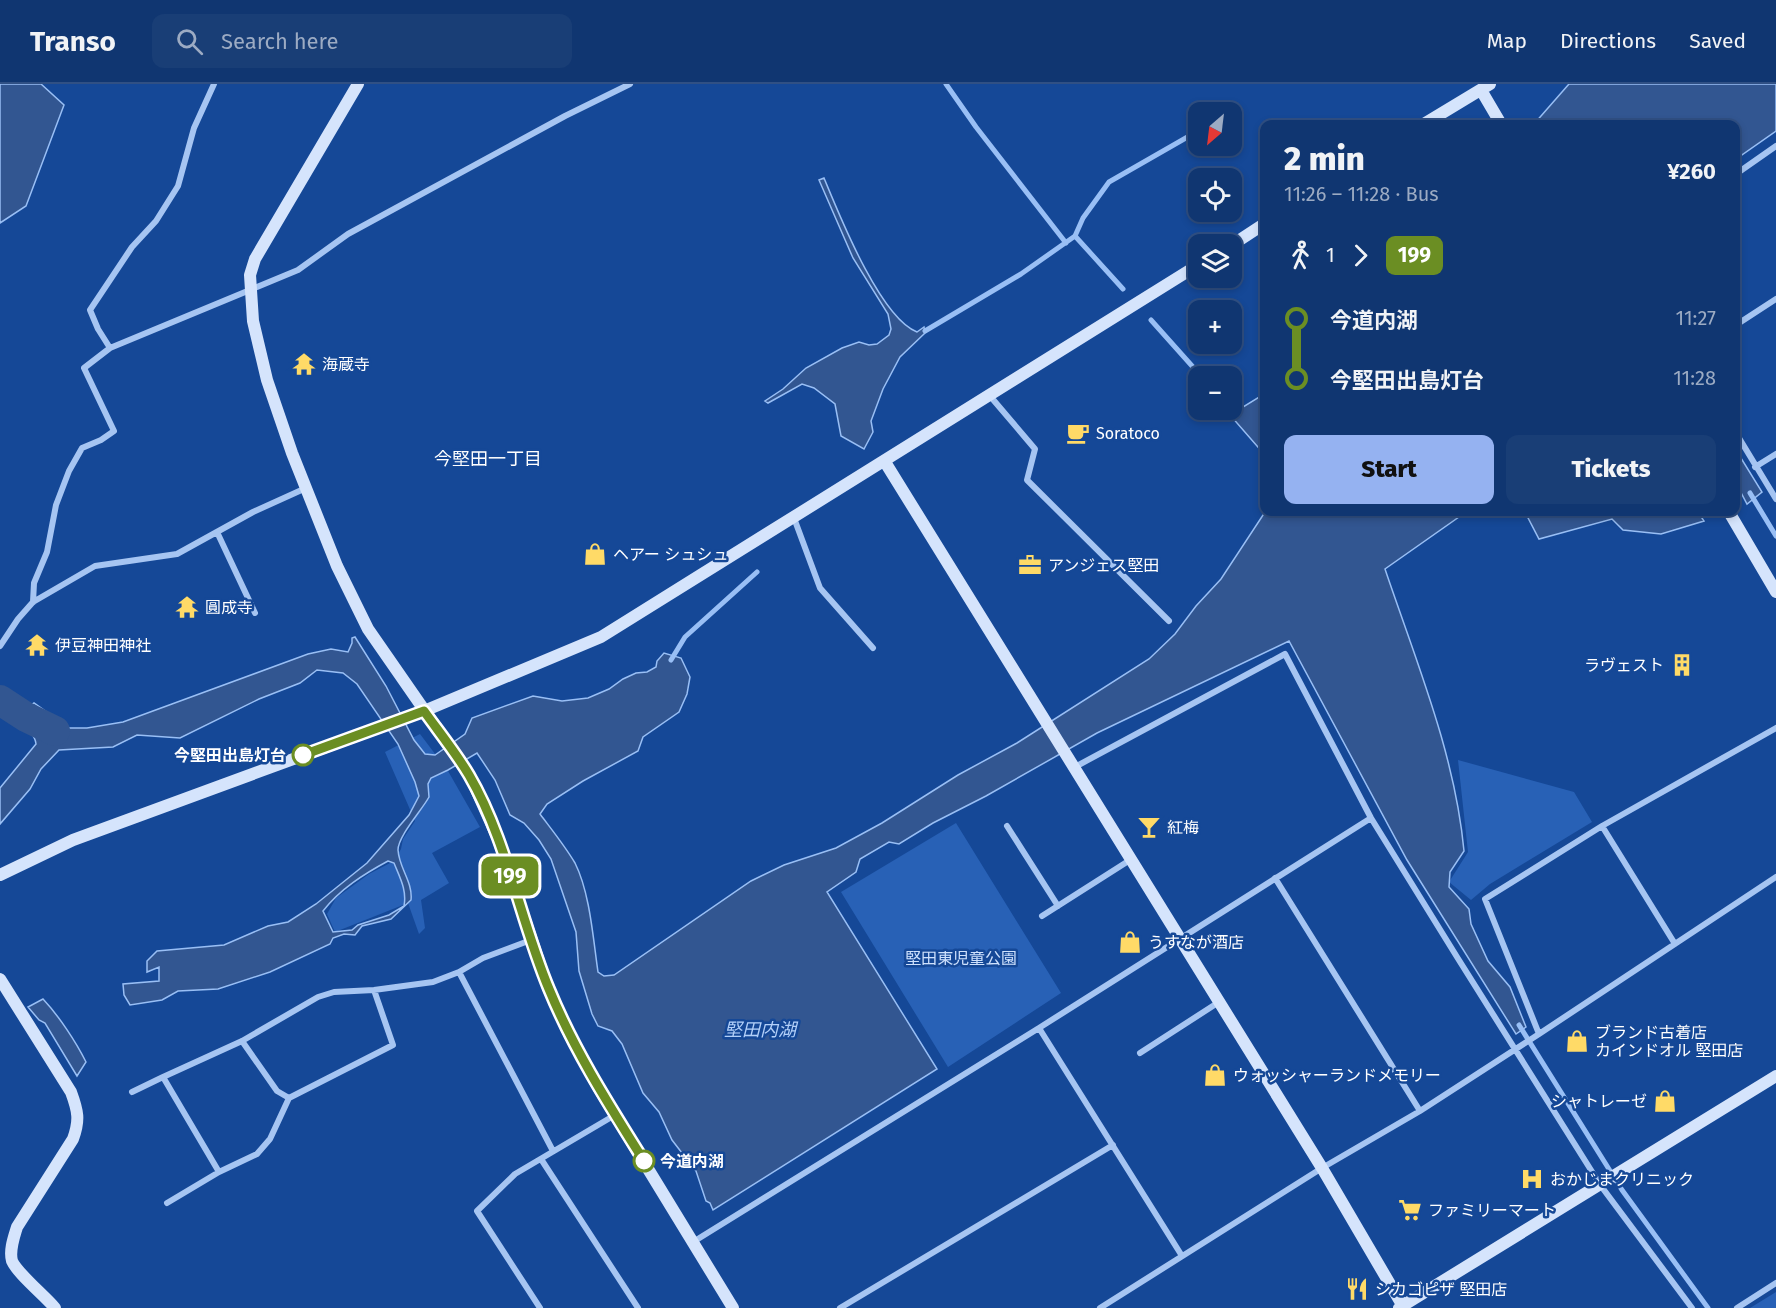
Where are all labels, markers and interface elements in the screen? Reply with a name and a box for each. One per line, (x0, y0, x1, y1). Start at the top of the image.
search box (152, 14, 572, 68)
text: Transo (30, 25, 116, 58)
icon: search (173, 25, 206, 58)
text: Search here (221, 28, 338, 55)
text: Map (1487, 28, 1527, 54)
text: Directions (1560, 28, 1656, 54)
text: Saved (1689, 28, 1746, 54)
north arrow (1188, 102, 1242, 156)
map controls (1188, 102, 1242, 420)
text: 2 min (1284, 139, 1365, 179)
text: ¥260 (1667, 158, 1716, 185)
button: locate (1188, 168, 1242, 222)
text: 11:26 – 11:28 · Bus (1284, 182, 1439, 206)
button: layers (1188, 234, 1242, 288)
icon: walk (1284, 239, 1317, 272)
icon: forward (1344, 239, 1377, 272)
text: 199 (1398, 242, 1431, 268)
text: 1 (1326, 243, 1335, 267)
button: + (1188, 300, 1242, 354)
text: 11:27 (1676, 306, 1716, 330)
text: 今道内湖 (1330, 307, 1418, 334)
temple icon: 海蔵寺 (291, 351, 317, 377)
place label: 海蔵寺 (322, 355, 370, 374)
button: − (1188, 366, 1242, 420)
text: 11:28 (1673, 366, 1716, 390)
text: 今堅田出島灯台 (1330, 367, 1484, 394)
cafe icon: Soratoco (1065, 420, 1091, 446)
place label: Soratoco (1096, 424, 1160, 443)
button: Start (1284, 435, 1494, 504)
button: Tickets (1506, 435, 1716, 504)
district label: 今堅田一丁目 (434, 448, 542, 470)
shop icon: ヘアー シュシュ (582, 541, 608, 567)
place label: ヘアー シュシュ (613, 545, 728, 564)
office icon: アンジェス堅田 (1017, 552, 1043, 578)
place label: アンジェス堅田 (1048, 556, 1159, 575)
temple icon: 圓成寺 (174, 594, 200, 620)
place label: 圓成寺 (205, 598, 253, 617)
temple icon: 伊豆神田神社 (24, 632, 50, 658)
place label: 伊豆神田神社 (55, 636, 151, 655)
building icon: ラヴェスト (1669, 652, 1695, 678)
place label: ラヴェスト (1584, 656, 1664, 675)
marker: 今堅田出島灯台 (292, 744, 314, 766)
place label: 今堅田出島灯台 (174, 746, 286, 765)
bar icon: 紅梅 (1136, 814, 1162, 840)
place label: 紅梅 (1167, 818, 1199, 837)
line badge: 199 (476, 856, 544, 896)
text: 199 (493, 863, 527, 889)
shop icon: うすなが酒店 (1117, 929, 1143, 955)
place label: うすなが酒店 (1148, 933, 1244, 952)
park label: 堅田東児童公園 (905, 949, 1017, 968)
water label: 堅田内湖 (724, 1019, 799, 1041)
place label: ブランド古着店 カインドオル 堅田店 (1595, 1023, 1743, 1060)
shop icon: ブランド古着店 カインドオル 堅田店 (1564, 1028, 1590, 1054)
shop icon: ウォッシャーランドメモリー (1202, 1062, 1228, 1088)
place label: ウォッシャーランドメモリー (1233, 1066, 1441, 1085)
shop icon: シャトレーゼ (1652, 1088, 1678, 1114)
place label: シャトレーゼ (1551, 1092, 1647, 1111)
marker: 今道内湖 (633, 1150, 655, 1172)
place label: 今道内湖 (660, 1152, 724, 1171)
hospital icon: おかじまクリニック (1519, 1166, 1545, 1192)
place label: おかじまクリニック (1550, 1170, 1694, 1189)
supermarket icon: ファミリーマート (1397, 1197, 1423, 1223)
place label: ファミリーマート (1428, 1201, 1556, 1220)
restaurant icon: シカゴピザ 堅田店 (1344, 1276, 1370, 1302)
place label: シカゴピザ 堅田店 (1375, 1280, 1507, 1299)

